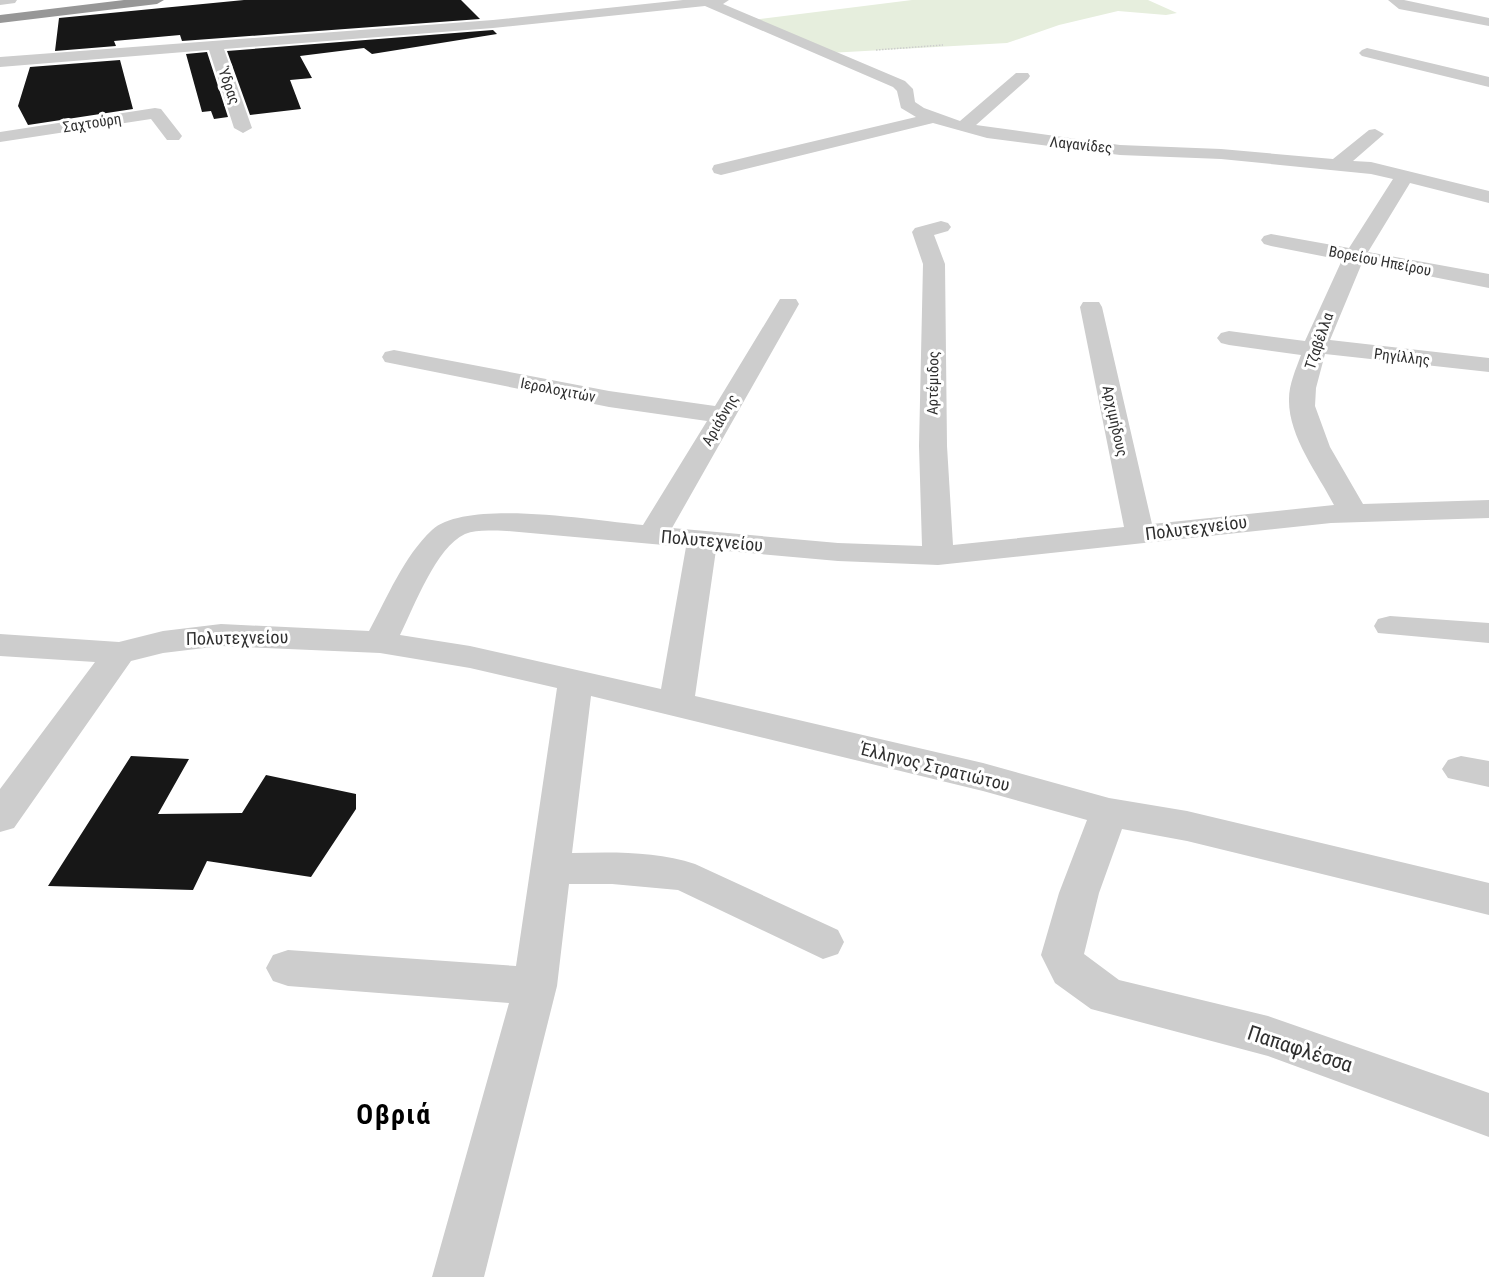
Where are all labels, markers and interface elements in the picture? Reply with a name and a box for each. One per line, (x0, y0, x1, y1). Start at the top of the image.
street label: Ύδρας (214, 64, 244, 107)
street label: Σαχτούρη (62, 110, 122, 136)
street label: Λαγανίδες (1049, 133, 1113, 157)
street label: Βορείου Ηπείρου (1327, 242, 1433, 280)
street label: Τζαβέλλα (1301, 310, 1337, 372)
street label: Ρηγίλλης (1373, 345, 1431, 369)
street label: Αρτέμιδος (923, 351, 943, 415)
street label: Ιερολοχιτών (519, 374, 598, 406)
street label: Αρχιμήδους (1099, 384, 1131, 458)
street label: Αριάδνης (698, 391, 742, 449)
street label: Πολυτεχνείου (1144, 511, 1248, 544)
street label: Πολυτεχνείου (660, 526, 764, 555)
street label: Πολυτεχνείου (186, 626, 288, 649)
street label: Έλληνος Στρατιώτου (857, 738, 1012, 795)
street label: Παπαφλέσσα (1244, 1021, 1356, 1077)
district label: Οβριά (356, 1098, 432, 1131)

